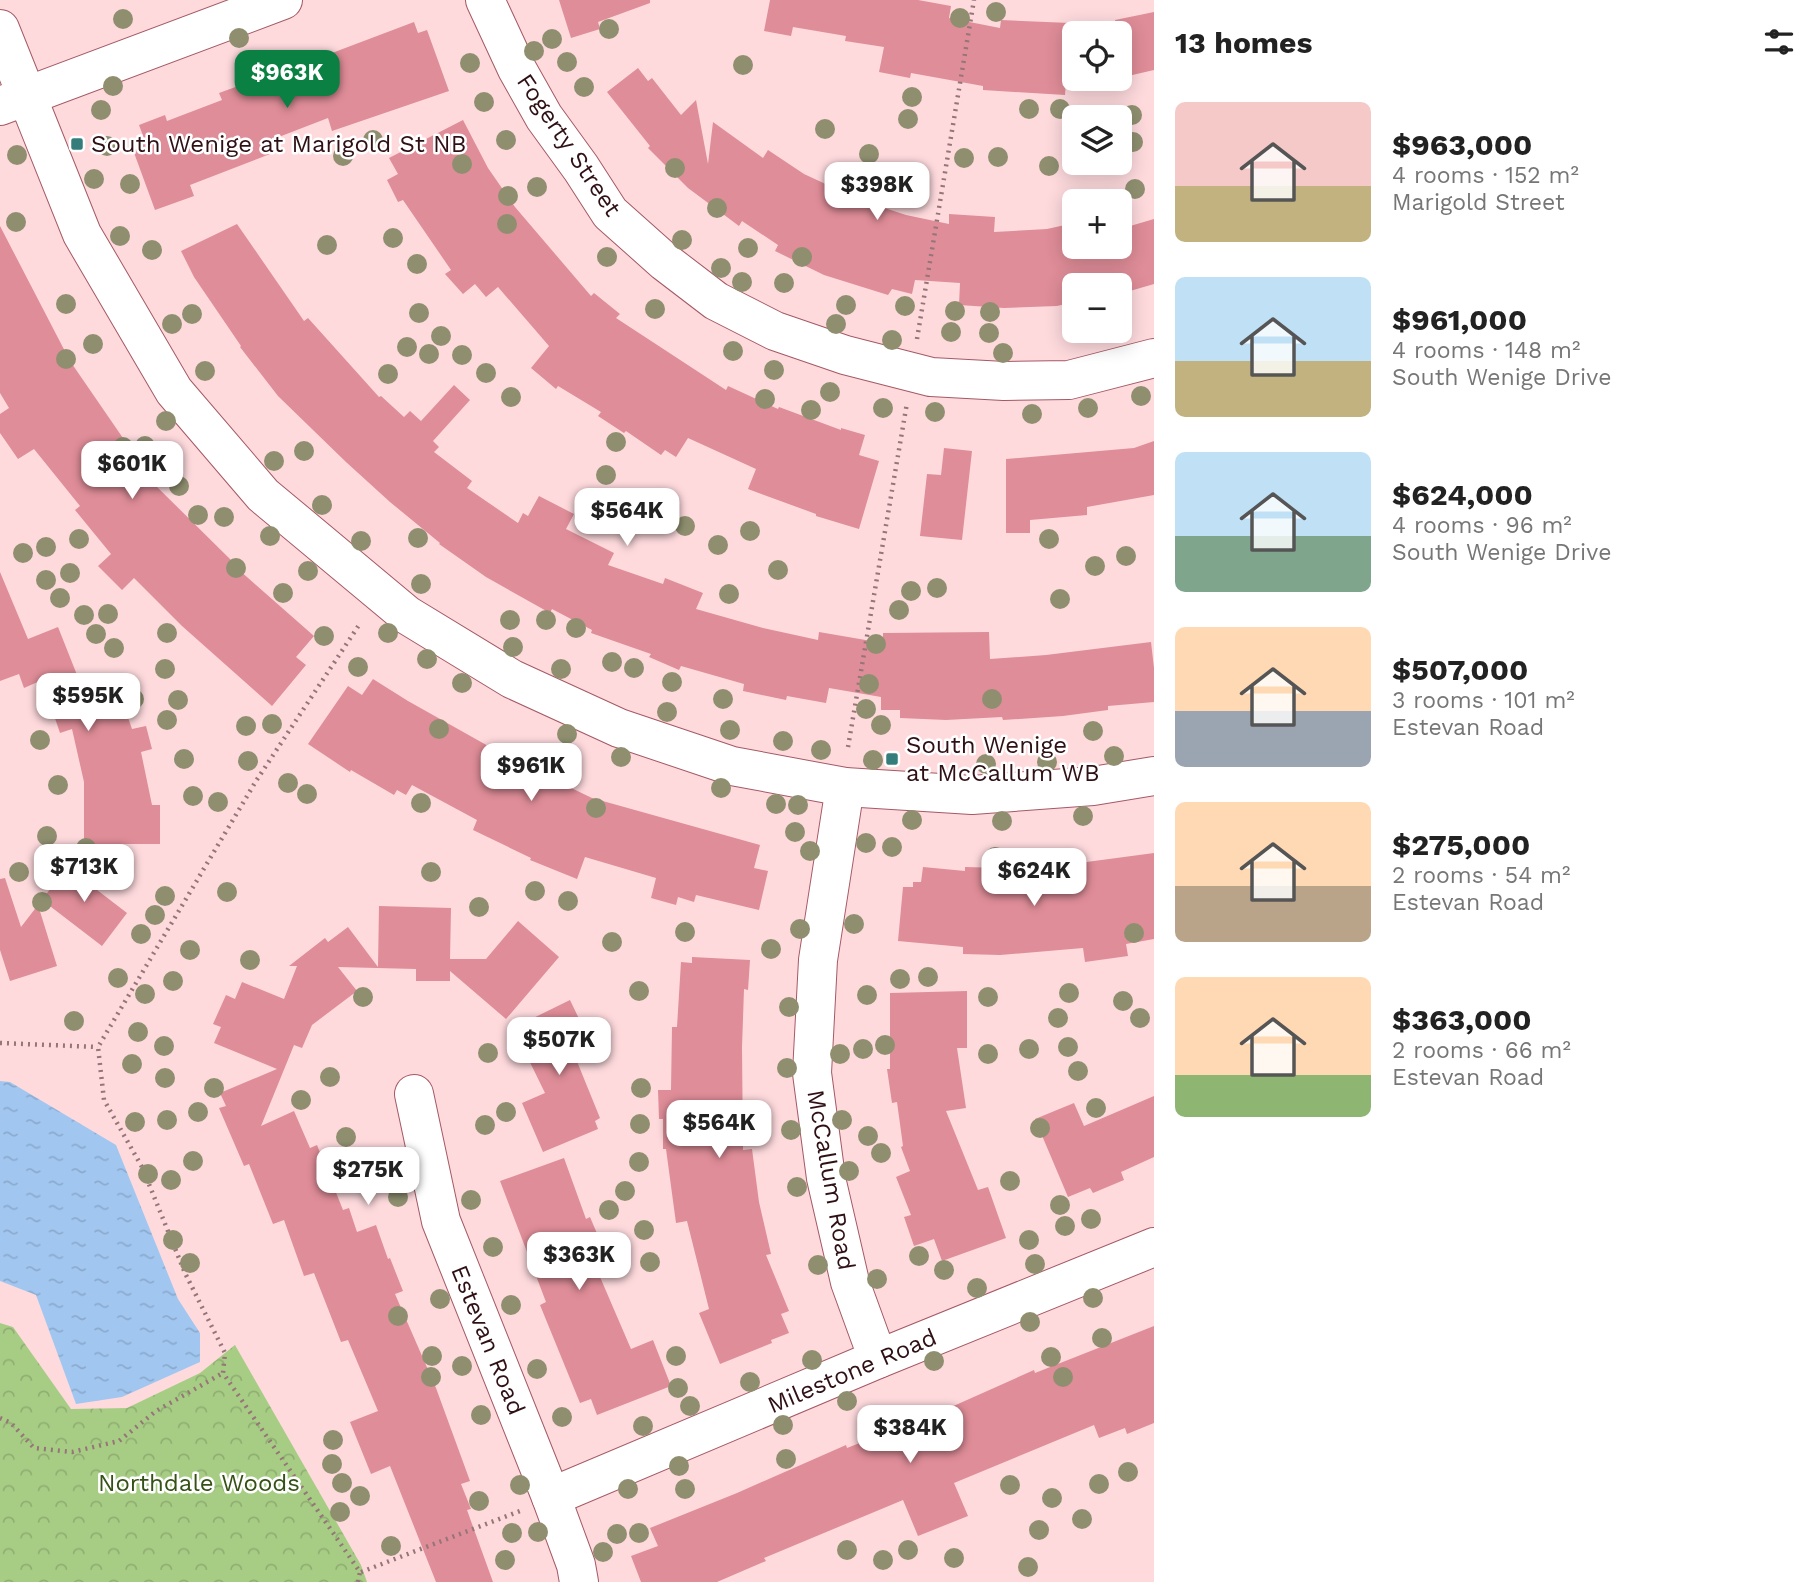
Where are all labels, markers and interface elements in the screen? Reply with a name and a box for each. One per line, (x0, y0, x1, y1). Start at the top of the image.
map controls (1062, 21, 1132, 343)
button: locate (1062, 21, 1132, 91)
icon: filters (1760, 23, 1798, 61)
text: 13 homes (1175, 25, 1312, 60)
pin: $963K (238, 50, 336, 110)
text: $963K (251, 59, 323, 86)
street label: Fogerty Street (511, 68, 627, 222)
button: layers (1062, 105, 1132, 175)
text: $963,000 (1392, 127, 1532, 162)
place label: South Wenige at Marigold St NB (91, 130, 466, 158)
icon: home (1231, 130, 1315, 214)
marker: South Wenige at Marigold St NB (69, 136, 85, 152)
pin: $398K (828, 162, 926, 222)
text: 4 rooms · 152 m² (1392, 162, 1579, 189)
text: $398K (841, 171, 913, 198)
button: + (1062, 189, 1132, 259)
text: Marigold Street (1392, 189, 1565, 216)
button: − (1062, 273, 1132, 343)
text: $961,000 (1392, 302, 1527, 337)
icon: home (1231, 305, 1315, 389)
text: 4 rooms · 148 m² (1392, 337, 1580, 364)
text: South Wenige Drive (1392, 364, 1611, 391)
pin: $601K (83, 442, 181, 501)
text: $601K (97, 450, 167, 477)
text: $624,000 (1392, 477, 1533, 512)
icon: home (1231, 480, 1315, 564)
pin: $564K (578, 489, 676, 548)
text: $564K (590, 497, 664, 524)
text: 4 rooms · 96 m² (1392, 512, 1572, 539)
text: South Wenige Drive (1392, 539, 1611, 566)
text: $507,000 (1392, 652, 1528, 687)
icon: home (1231, 655, 1315, 739)
pin: $595K (39, 674, 137, 733)
text: $595K (52, 682, 124, 709)
text: 3 rooms · 101 m² (1392, 687, 1575, 714)
text: Estevan Road (1392, 714, 1544, 741)
place label: South Wenige at McCallum WB (906, 731, 1100, 787)
pin: $961K (482, 744, 580, 803)
marker: South Wenige at McCallum WB (884, 751, 900, 767)
text: $961K (497, 752, 565, 779)
text: $275,000 (1392, 827, 1530, 862)
icon: home (1231, 830, 1315, 914)
pin: $713K (35, 844, 133, 904)
pin: $624K (985, 848, 1083, 908)
text: $713K (50, 853, 118, 880)
text: $624K (997, 857, 1071, 884)
text: 2 rooms · 54 m² (1392, 862, 1570, 889)
text: Estevan Road (1392, 889, 1544, 916)
text: $363,000 (1392, 1002, 1532, 1037)
icon: home (1231, 1005, 1315, 1089)
pin: $507K (510, 1018, 608, 1077)
text: $507K (523, 1026, 595, 1053)
text: 2 rooms · 66 m² (1392, 1037, 1571, 1064)
text: Estevan Road (1392, 1064, 1544, 1091)
street label: McCallum Road (801, 1088, 861, 1272)
pin: $564K (670, 1100, 768, 1160)
text: $564K (682, 1109, 756, 1136)
pin: $275K (319, 1148, 417, 1207)
text: $275K (332, 1156, 404, 1183)
pin: $363K (530, 1232, 628, 1292)
text: $363K (543, 1241, 615, 1268)
street label: Estevan Road (445, 1261, 531, 1419)
street label: Milestone Road (763, 1323, 941, 1419)
pin: $384K (861, 1406, 959, 1465)
text: $384K (873, 1414, 947, 1441)
park label: Northdale Woods (98, 1469, 300, 1497)

